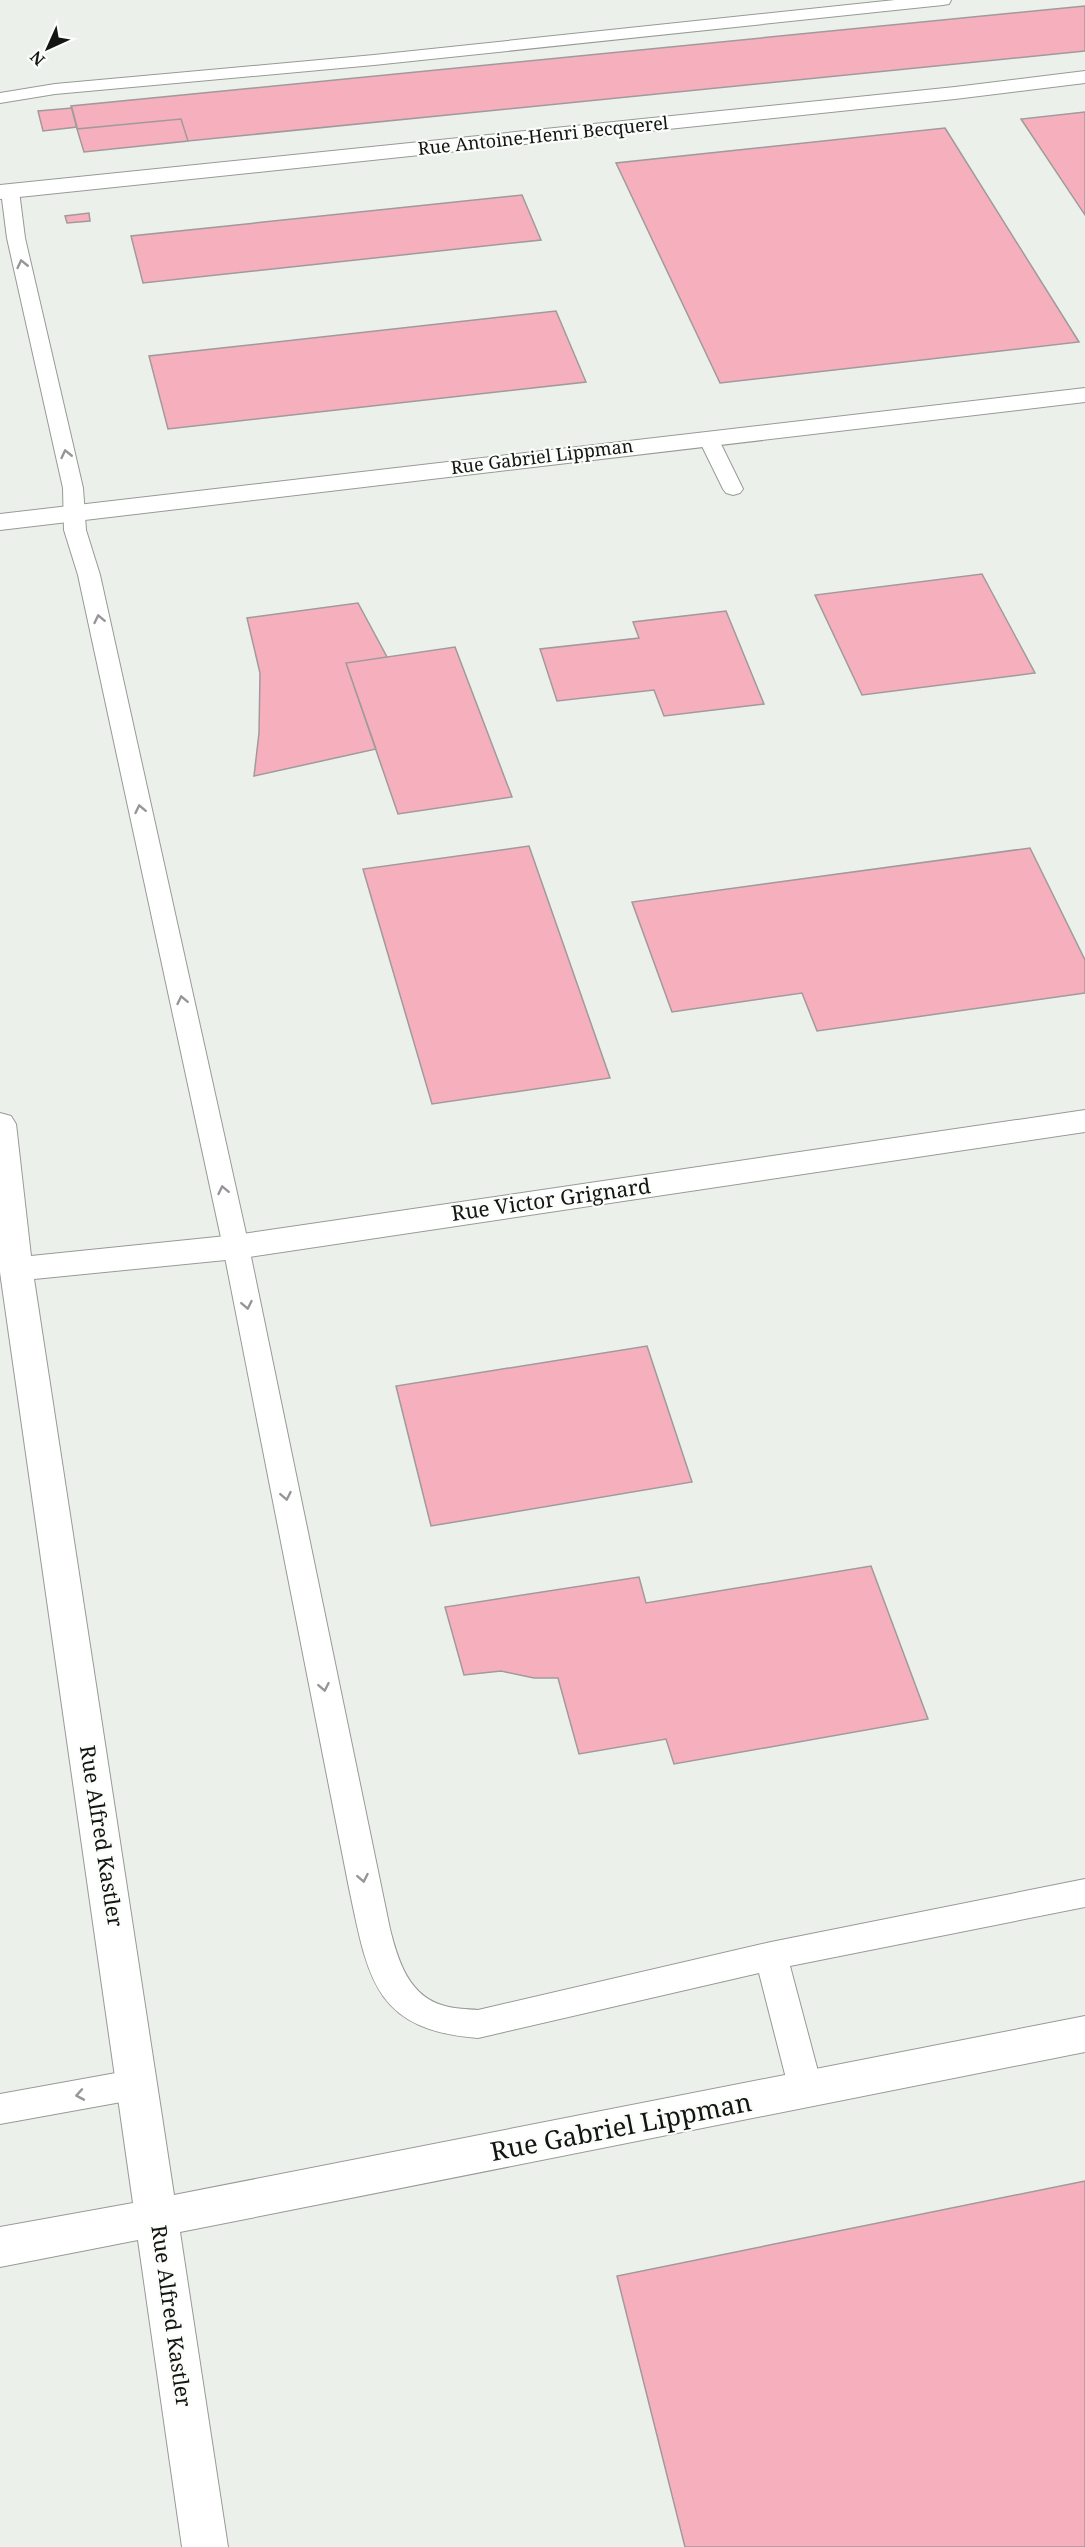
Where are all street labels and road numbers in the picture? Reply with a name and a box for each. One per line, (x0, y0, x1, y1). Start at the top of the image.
street label: Rue Antoine-Henri Becquerel (417, 110, 670, 160)
street label: Rue Gabriel Lippman (449, 433, 635, 479)
street label: Rue Victor Grignard (449, 1171, 652, 1227)
street label: Rue Alfred Kastler (74, 1743, 130, 1929)
street label: Rue Gabriel Lippman (487, 2083, 755, 2169)
street label: Rue Alfred Kastler (145, 2223, 199, 2409)

